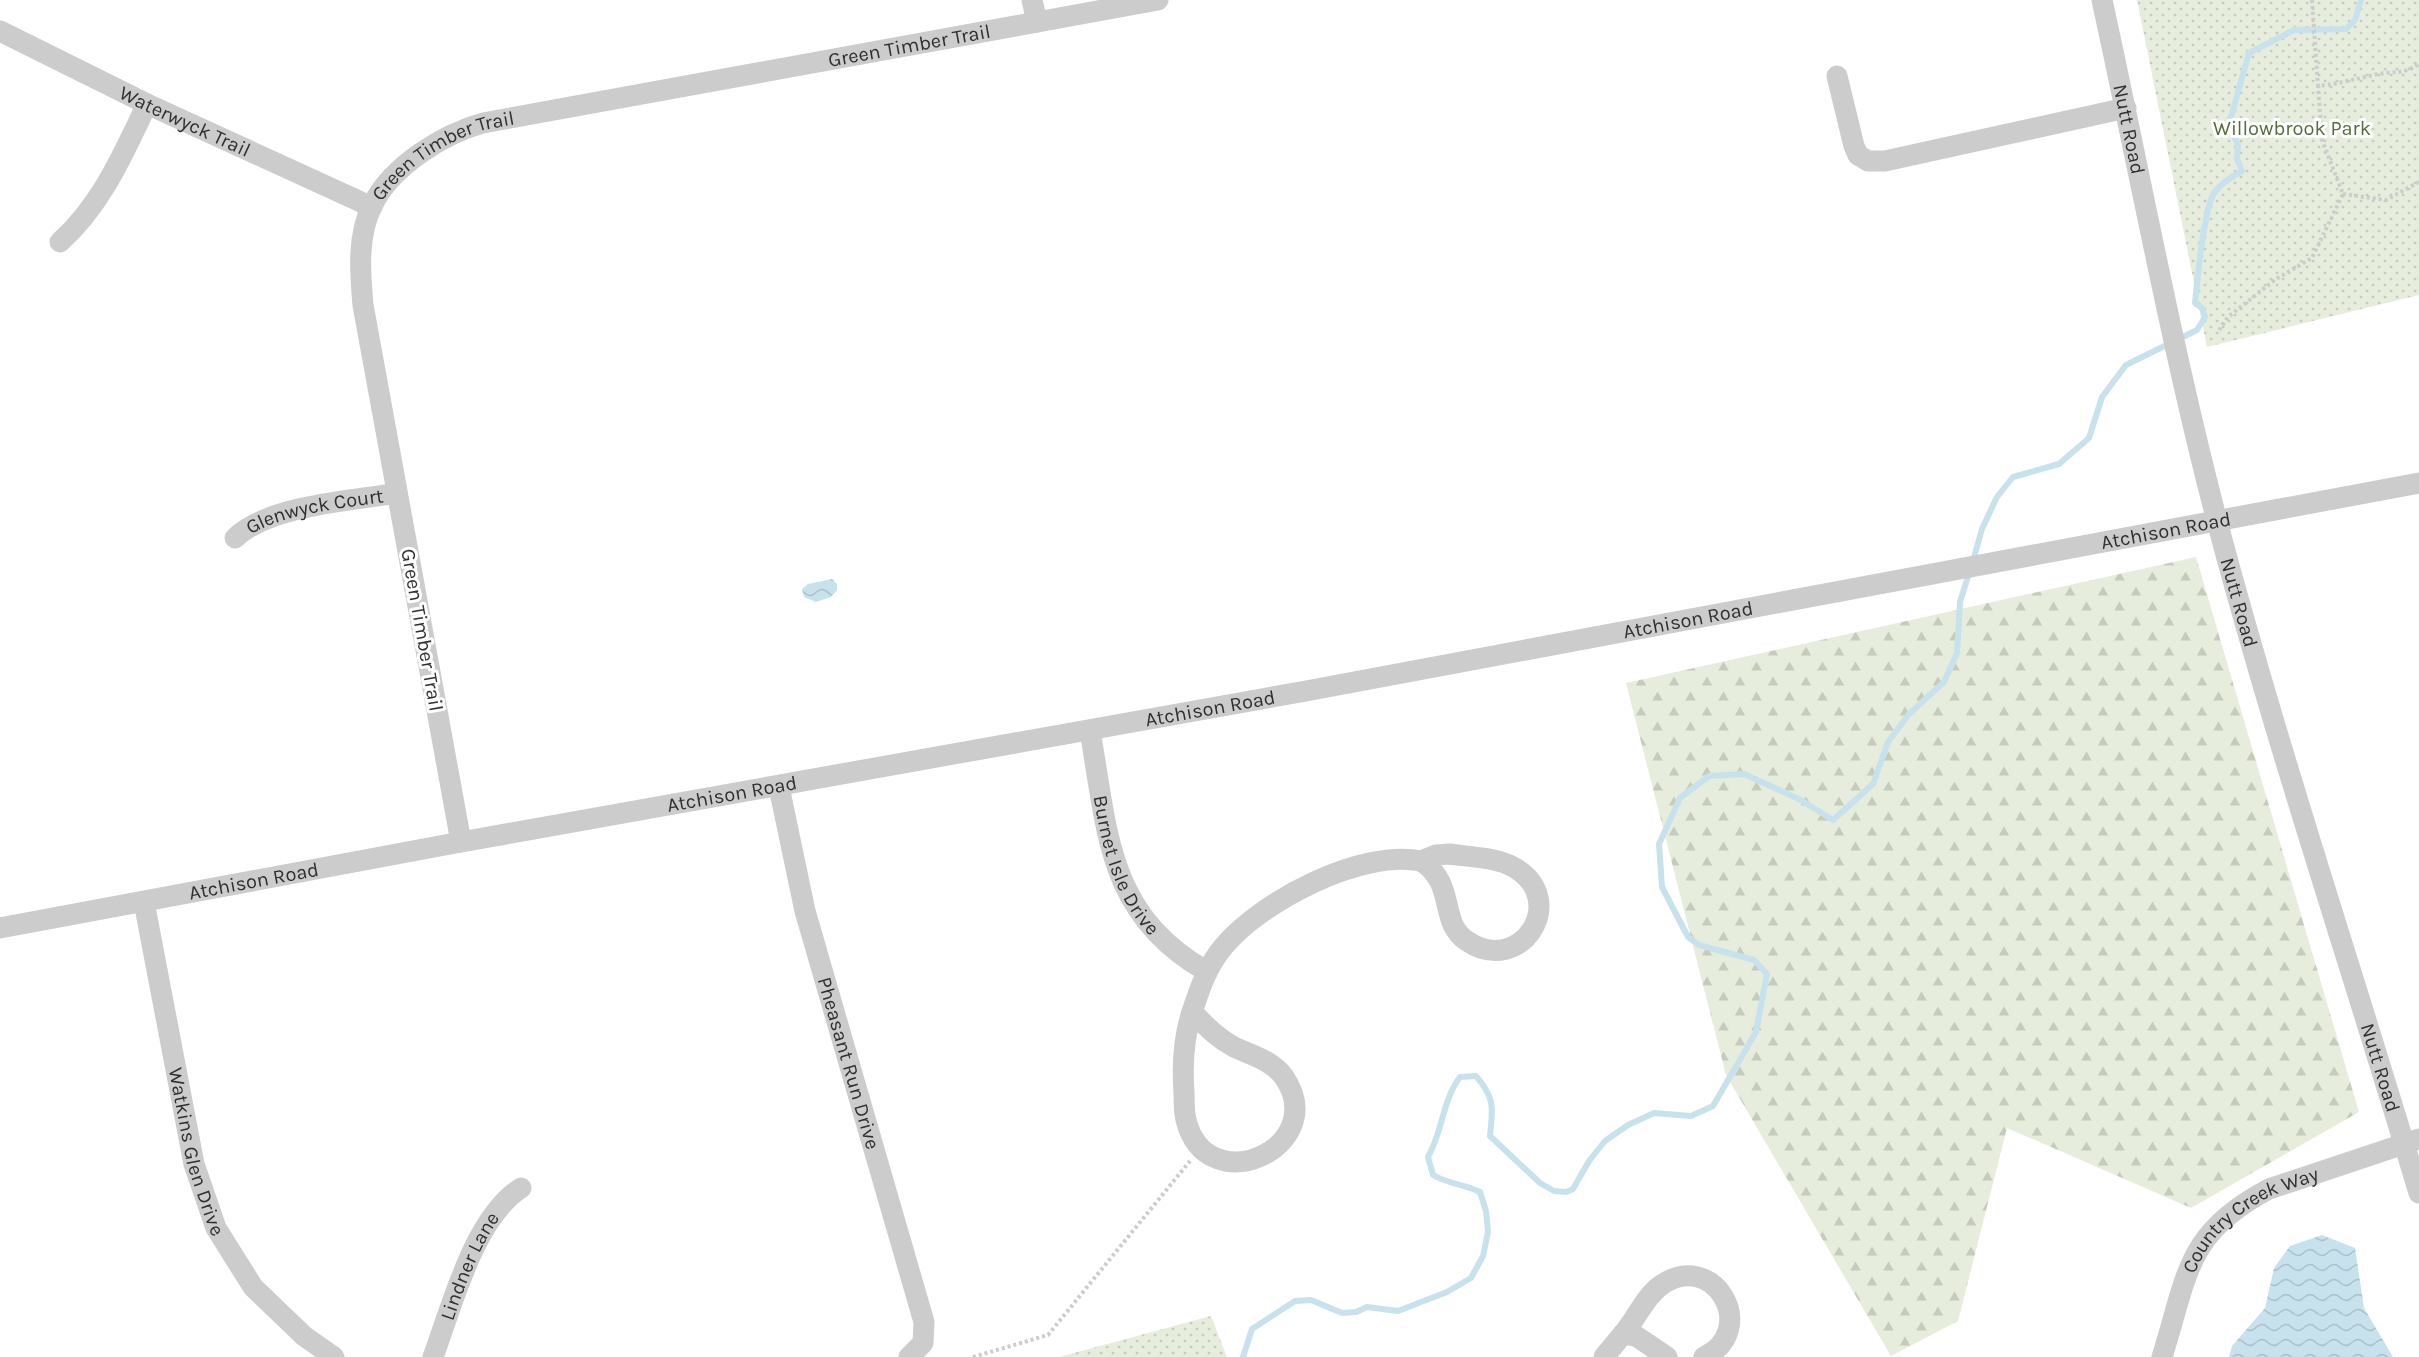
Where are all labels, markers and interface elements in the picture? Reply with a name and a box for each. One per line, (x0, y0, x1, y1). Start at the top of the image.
street label: Green Timber Trail (826, 19, 992, 71)
street label: Waterwyck Trail (116, 81, 254, 161)
street label: Nutt Road (2109, 82, 2150, 176)
street label: Green Timber Trail (367, 106, 516, 204)
park label: Willowbrook Park (2213, 117, 2371, 140)
street label: Glenwyck Court (242, 484, 385, 538)
street label: Atchison Road (2099, 507, 2233, 554)
street label: Green Timber Trail (396, 547, 448, 713)
street label: Nutt Road (2216, 555, 2263, 650)
street label: Atchison Road (1621, 596, 1755, 643)
street label: Atchison Road (1143, 685, 1277, 731)
street label: Atchison Road (665, 771, 799, 817)
street label: Burnet Isle Drive (1089, 793, 1164, 940)
street label: Atchison Road (187, 857, 320, 904)
street label: Pheasant Run Drive (813, 974, 885, 1152)
street label: Nutt Road (2356, 1020, 2405, 1115)
street label: Watkins Glen Drive (164, 1065, 229, 1240)
street label: Country Creek Way (2177, 1162, 2321, 1276)
street label: Lindner Lane (435, 1207, 504, 1323)

